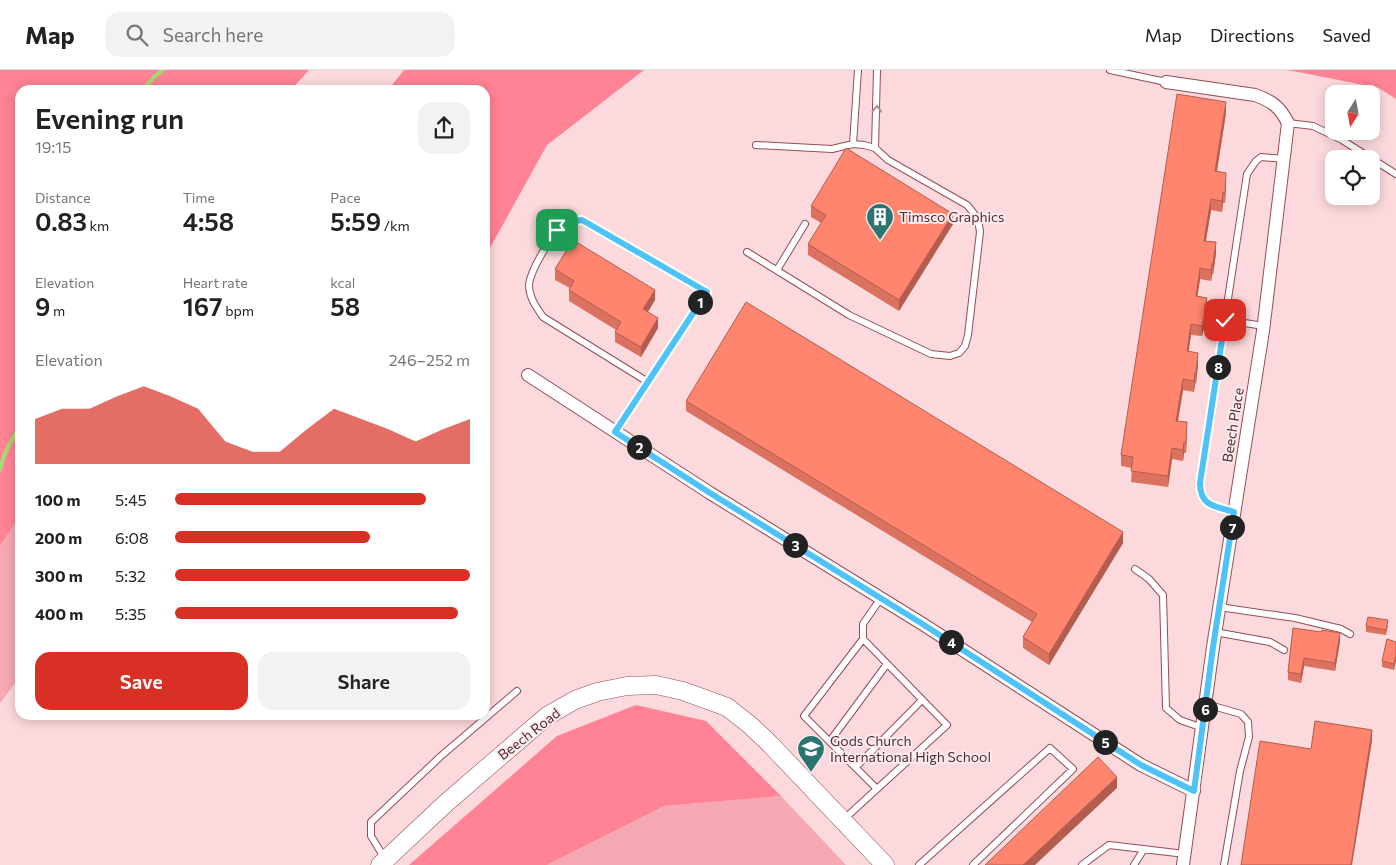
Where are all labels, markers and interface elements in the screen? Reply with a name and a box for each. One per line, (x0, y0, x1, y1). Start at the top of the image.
search box (105, 12, 455, 57)
text: Map (25, 20, 75, 49)
icon: search (123, 21, 151, 49)
text: Search here (163, 23, 263, 46)
text: Map (1145, 24, 1182, 46)
text: Directions (1210, 24, 1294, 46)
text: Saved (1322, 24, 1371, 46)
north arrow (1325, 85, 1380, 140)
map controls (1325, 85, 1380, 205)
text: Evening run (35, 101, 184, 135)
button: share (418, 102, 470, 154)
one-way arrow (871, 105, 882, 113)
text: 19:15 (35, 137, 71, 156)
button: locate (1325, 150, 1380, 205)
text: Distance (35, 189, 91, 206)
text: Time (183, 189, 215, 206)
text: Pace (330, 189, 361, 206)
building icon: Timsco Graphics (865, 202, 895, 241)
text: 0.83 (35, 206, 87, 236)
text: 4:58 (183, 206, 234, 236)
text: 5:59 (330, 206, 381, 236)
place label: Timsco Graphics (899, 208, 1004, 225)
pin (536, 209, 578, 251)
icon: arrive (543, 216, 571, 244)
text: km (87, 217, 109, 234)
text: /km (381, 217, 410, 234)
text: Elevation (35, 274, 94, 291)
text: Heart rate (183, 274, 248, 291)
text: kcal (330, 274, 355, 291)
pin: 1 (688, 290, 712, 314)
text: 9 (35, 291, 50, 321)
text: 167 (183, 291, 222, 321)
text: 58 (330, 291, 360, 321)
text: 1 (697, 294, 704, 311)
pin (1204, 299, 1246, 341)
text: m (50, 302, 65, 319)
text: bpm (222, 302, 254, 319)
icon: check (1211, 306, 1239, 334)
text: Elevation (35, 350, 103, 369)
text: 246–252 m (389, 350, 470, 369)
pin: 8 (1206, 354, 1230, 380)
text: 8 (1214, 359, 1223, 376)
street label: Beech Place (1218, 386, 1247, 463)
pin: 2 (626, 434, 652, 460)
text: 2 (636, 439, 643, 456)
text: 100 m (35, 490, 81, 509)
text: 5:45 (115, 490, 147, 509)
pin: 7 (1220, 514, 1244, 540)
text: 7 (1229, 519, 1236, 536)
text: 200 m (35, 528, 82, 547)
text: 6:08 (115, 528, 149, 547)
pin: 3 (782, 532, 808, 558)
text: 3 (791, 537, 800, 554)
text: 300 m (35, 566, 83, 585)
text: 5:32 (115, 566, 146, 585)
text: 400 m (35, 604, 83, 623)
text: 5:35 (115, 604, 146, 623)
pin: 4 (938, 630, 964, 654)
text: 4 (947, 634, 956, 651)
button: Save (35, 652, 248, 710)
button: Share (258, 652, 470, 710)
pin: 6 (1192, 696, 1218, 722)
text: 6 (1201, 701, 1210, 718)
street label: Beech Road (494, 704, 563, 763)
pin: 5 (1092, 730, 1118, 754)
place label: Gods Church International High School (830, 732, 991, 765)
school or university icon: Gods Church International High School (796, 734, 826, 773)
text: 5 (1101, 734, 1110, 751)

